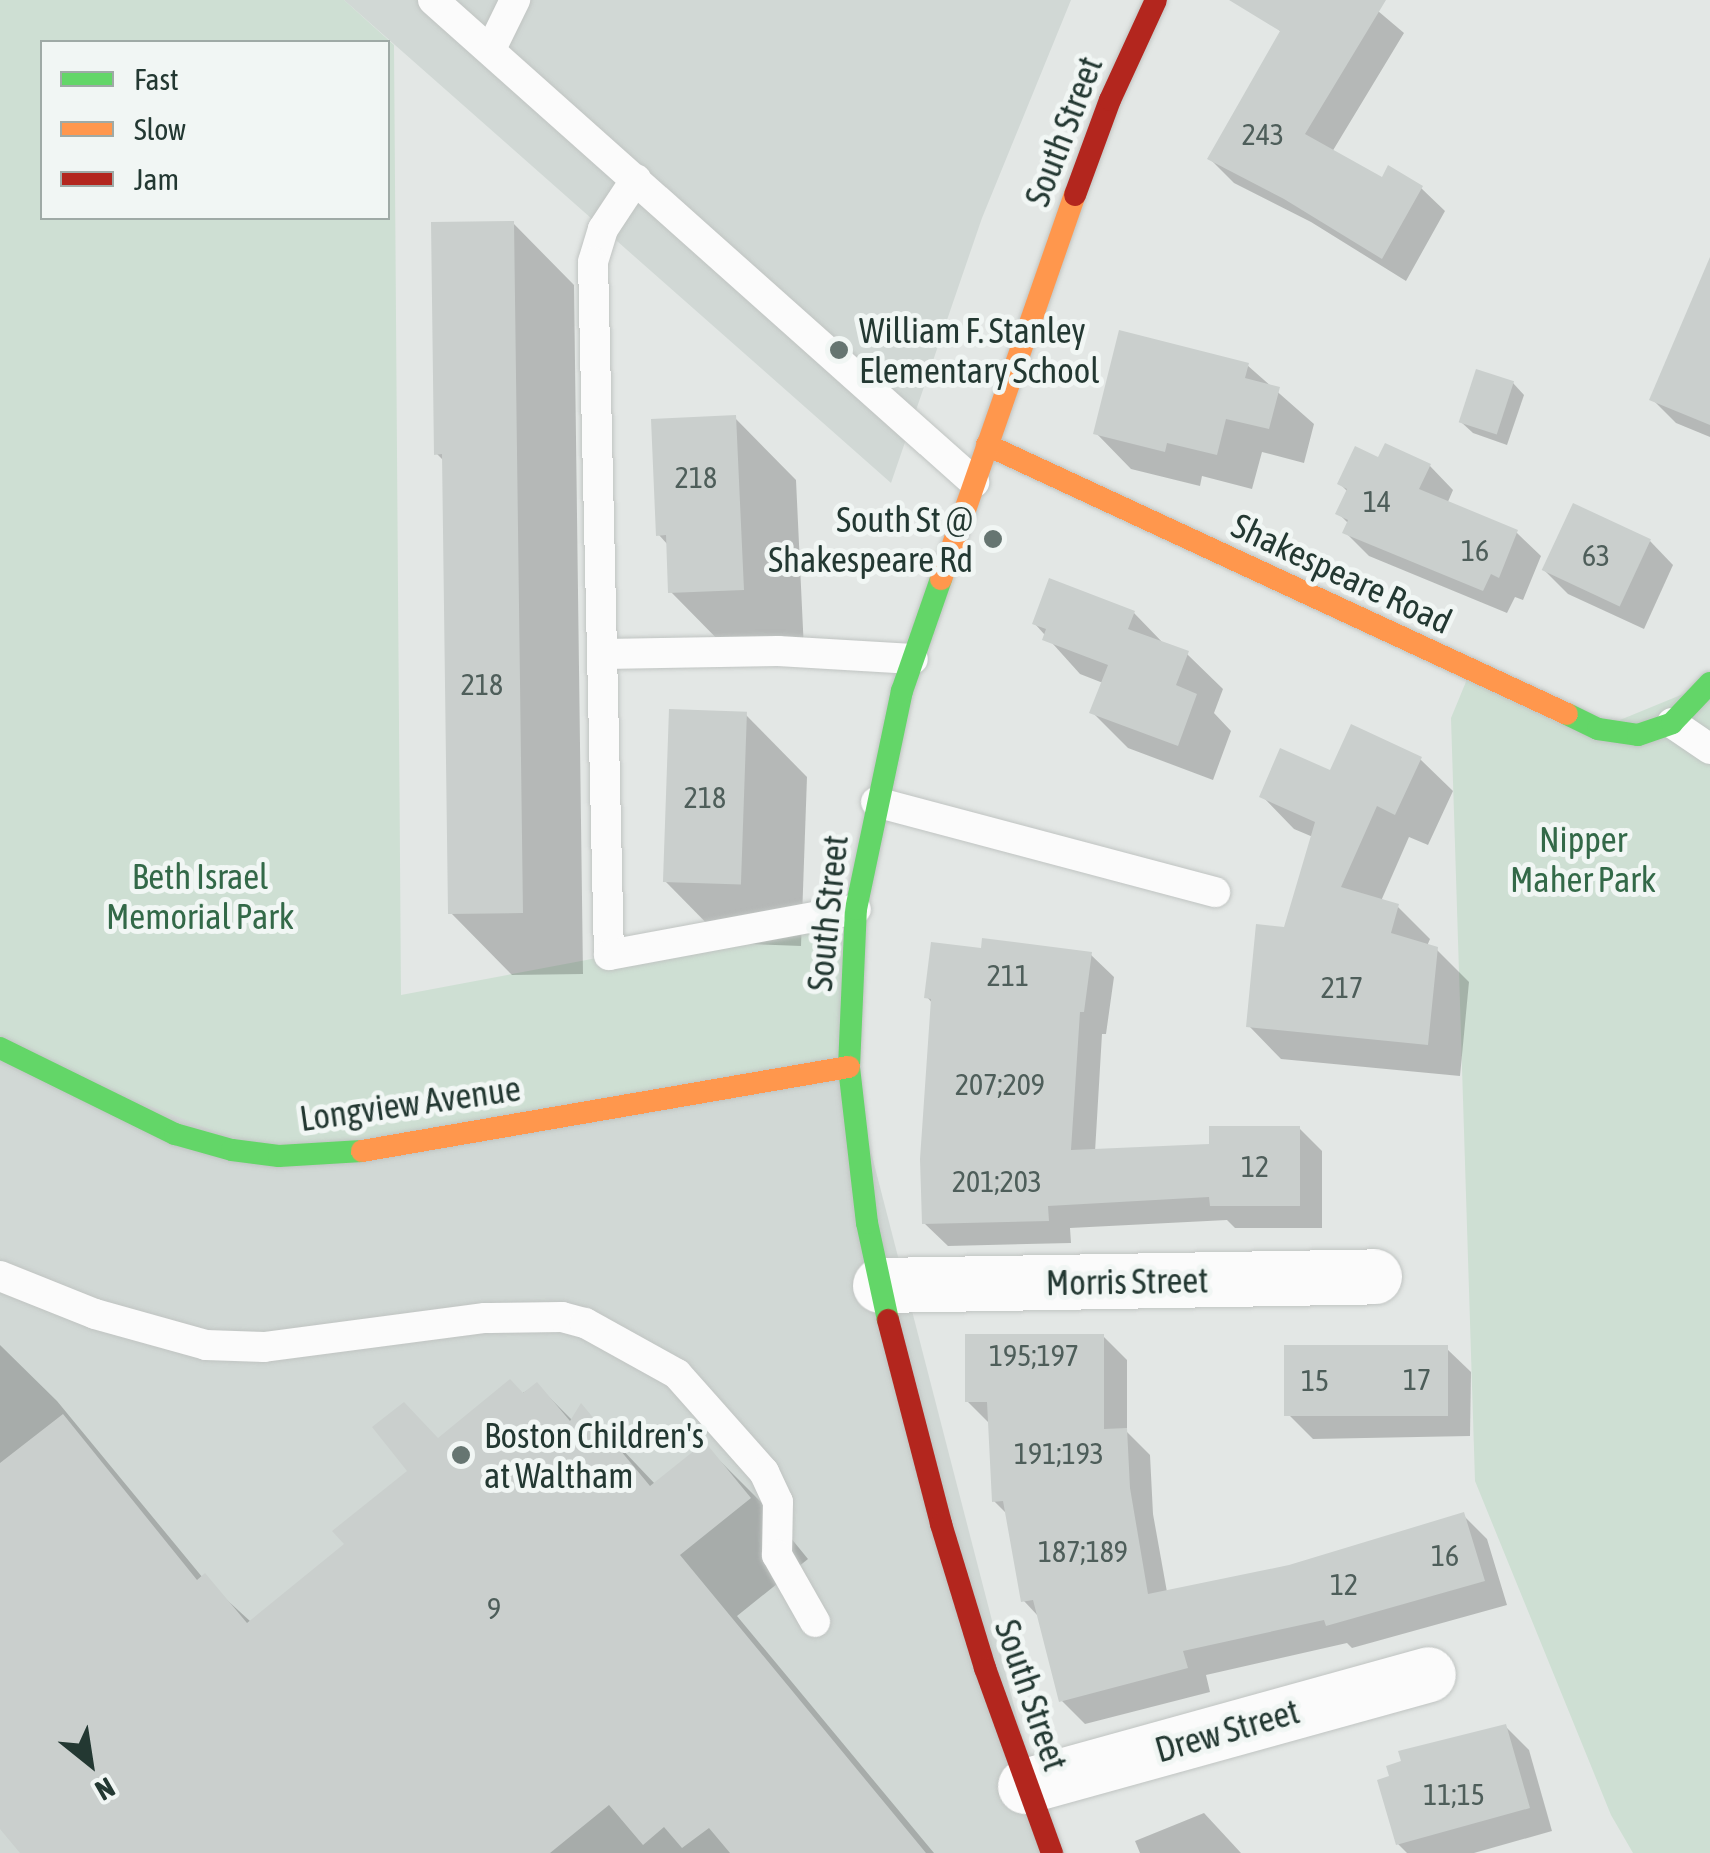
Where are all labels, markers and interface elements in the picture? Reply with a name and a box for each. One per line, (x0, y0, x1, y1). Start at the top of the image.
legend (40, 40, 390, 220)
street label: South Street (1015, 50, 1111, 212)
text: Fast (134, 62, 179, 96)
text: Slow (134, 112, 186, 146)
house number: 243 (1242, 116, 1284, 152)
text: Jam (134, 162, 179, 196)
place label: William F. Stanley Elementary School (859, 309, 1099, 391)
marker: William F. Stanley Elementary School (828, 339, 850, 361)
house number: 218 (675, 459, 717, 495)
house number: 14 (1363, 483, 1391, 519)
place label: South St @ Shakespeare Rd (768, 498, 973, 580)
street label: Shakespeare Road (1226, 504, 1458, 642)
marker: South St @ Shakespeare Rd (982, 528, 1004, 550)
house number: 16 (1461, 532, 1489, 568)
house number: 63 (1582, 537, 1610, 573)
house number: 218 (461, 666, 503, 702)
house number: 218 (684, 779, 726, 815)
park label: Nipper Maher Park (1510, 818, 1656, 900)
street label: South Street (798, 833, 856, 993)
park label: Beth Israel Memorial Park (106, 855, 294, 937)
house number: 211 (987, 957, 1029, 993)
house number: 217 (1321, 969, 1363, 1005)
house number: 207;209 (955, 1066, 1045, 1102)
street label: Longview Avenue (297, 1067, 523, 1139)
house number: 12 (1241, 1148, 1269, 1184)
house number: 201;203 (952, 1163, 1042, 1199)
street label: Morris Street (1045, 1259, 1209, 1303)
house number: 195;197 (989, 1337, 1079, 1373)
house number: 17 (1403, 1361, 1431, 1397)
house number: 15 (1301, 1362, 1329, 1398)
place label: Boston Children's at Waltham (484, 1414, 704, 1496)
house number: 191;193 (1014, 1435, 1104, 1471)
marker: Boston Children's at Waltham (448, 1442, 474, 1468)
house number: 187;189 (1038, 1533, 1128, 1569)
house number: 16 (1431, 1537, 1459, 1573)
house number: 12 (1330, 1566, 1358, 1602)
house number: 9 (487, 1590, 501, 1626)
street label: South Street (987, 1614, 1077, 1776)
street label: Drew Street (1150, 1689, 1304, 1771)
north arrow (40, 1713, 140, 1813)
text: N (90, 1771, 120, 1807)
house number: 11;15 (1423, 1776, 1485, 1812)

